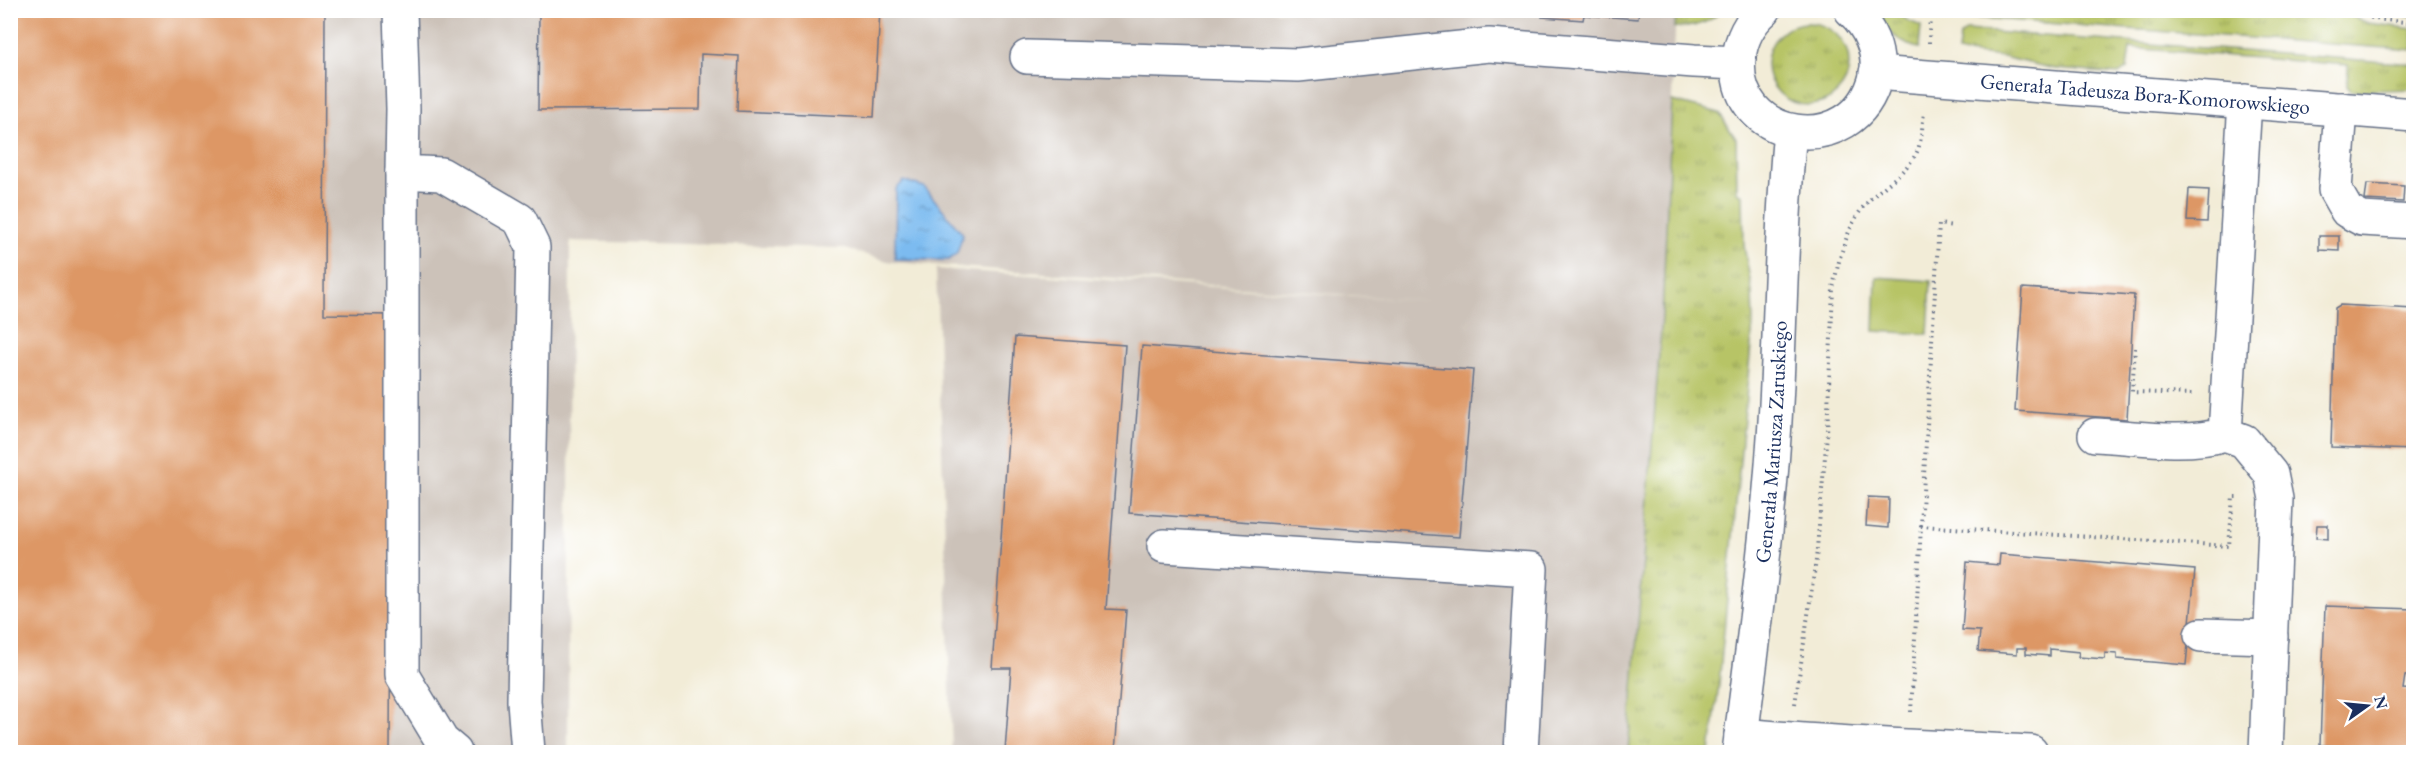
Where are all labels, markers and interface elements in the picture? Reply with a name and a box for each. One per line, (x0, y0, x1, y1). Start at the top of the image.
street label: Generała Tadeusza Bora-Komorowskiego (1979, 67, 2311, 120)
street label: Generała Mariusza Zaruskiego (1749, 320, 1793, 564)
north arrow (2337, 676, 2397, 736)
text: N (2369, 693, 2393, 711)

